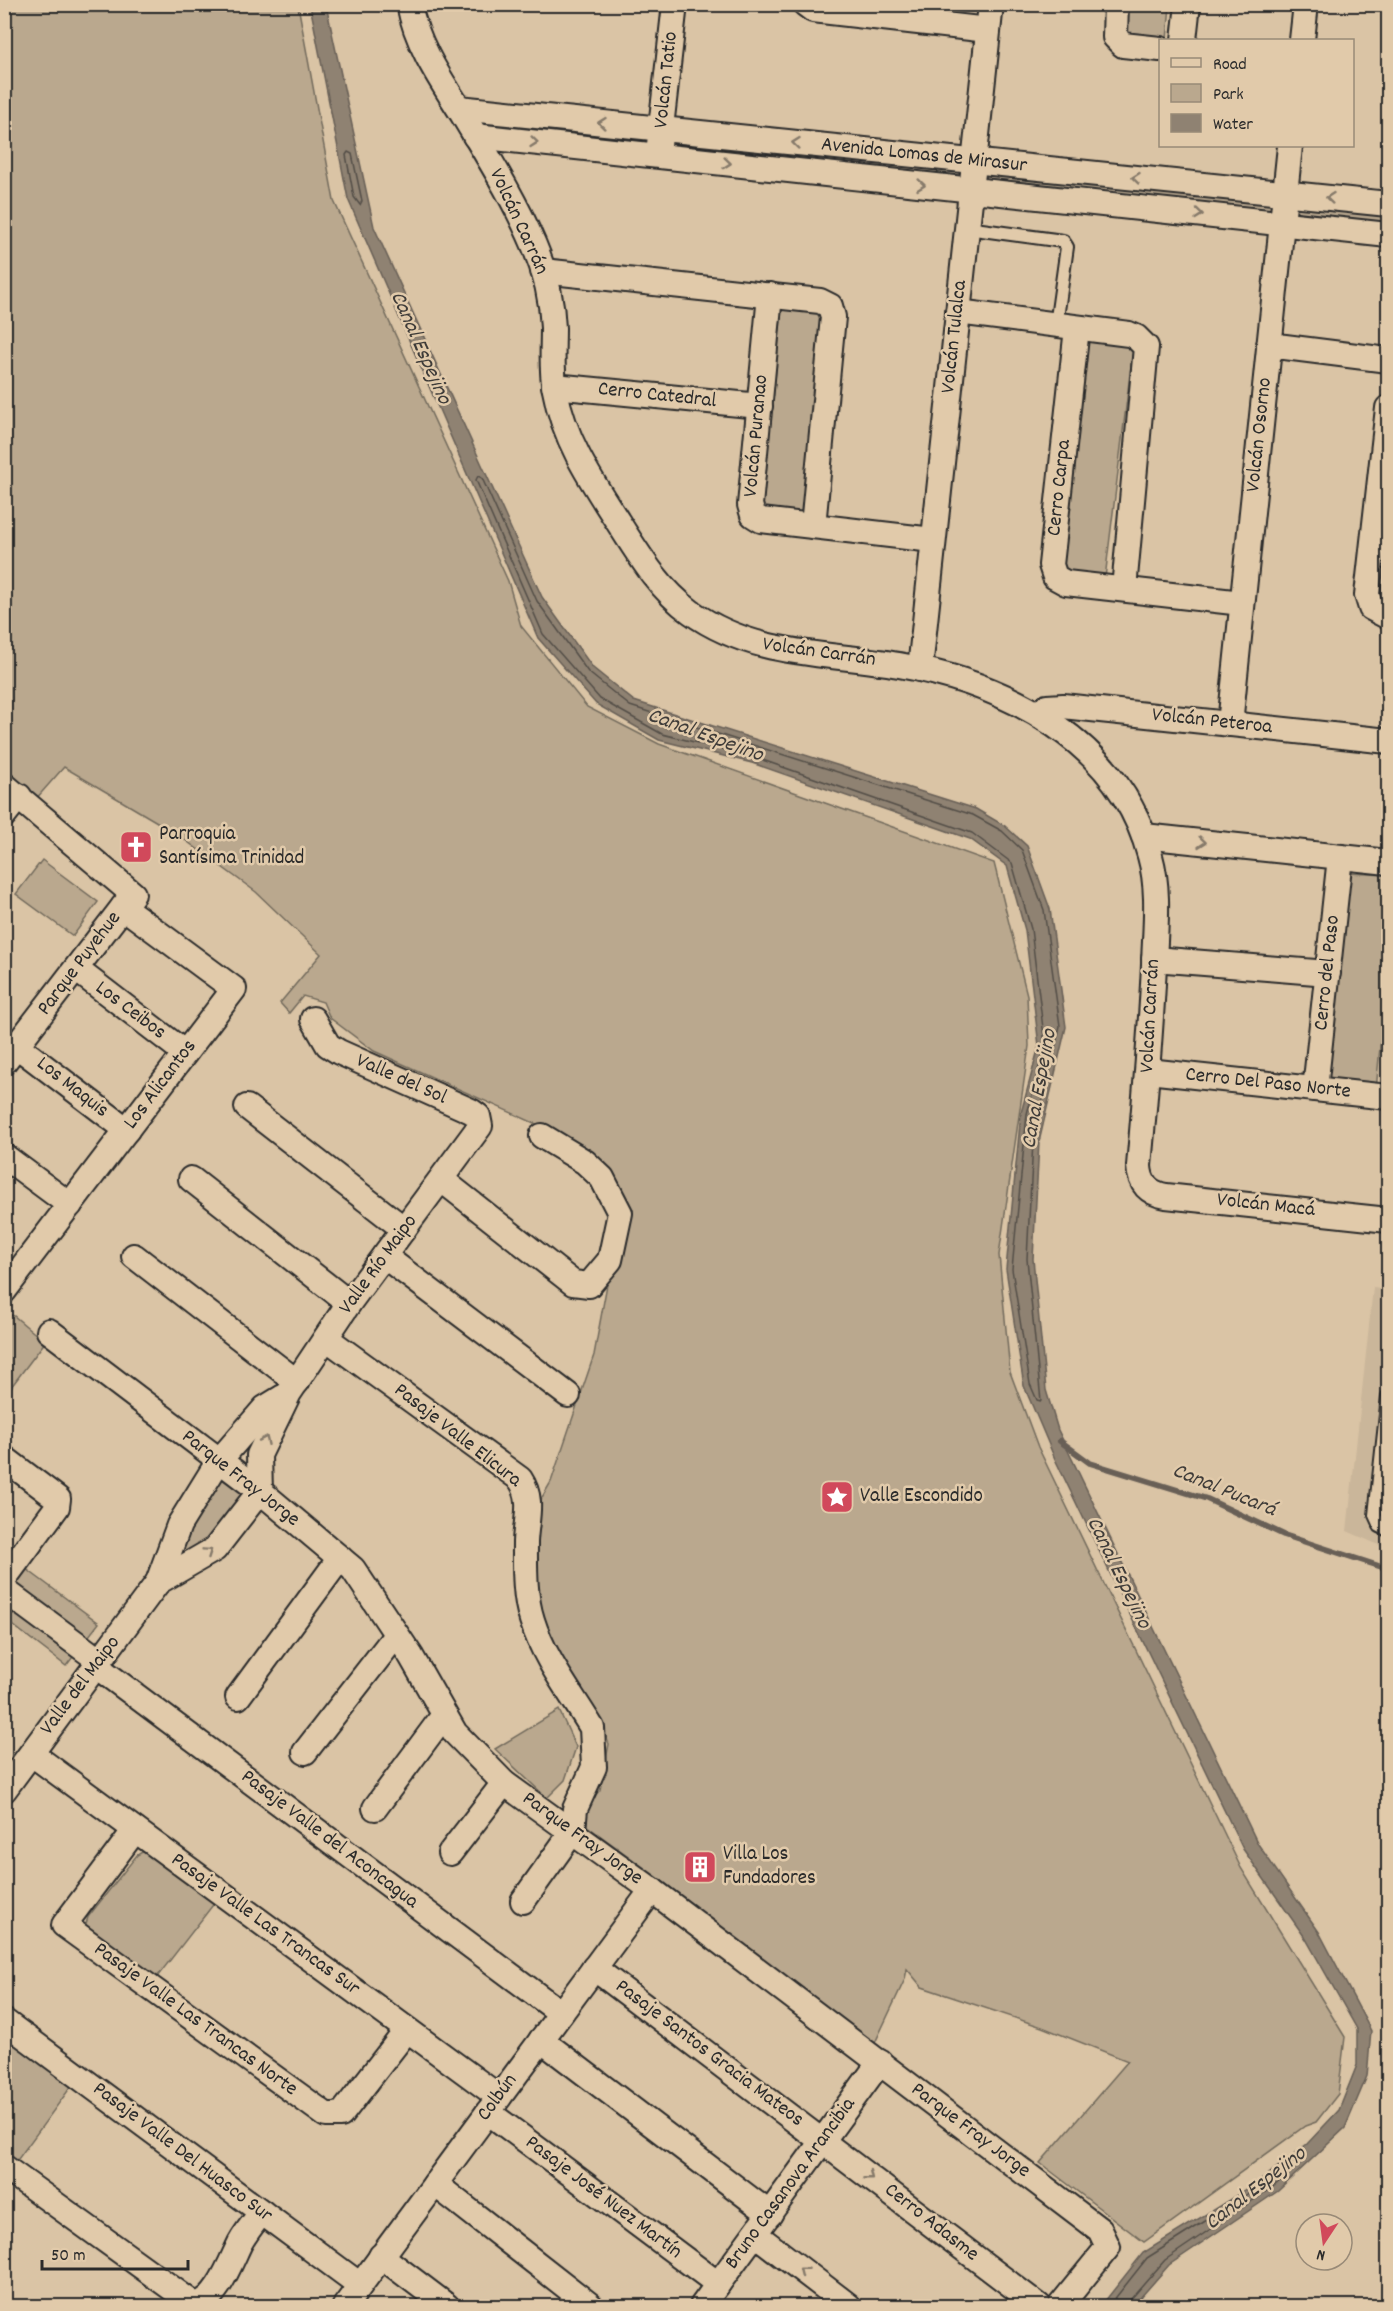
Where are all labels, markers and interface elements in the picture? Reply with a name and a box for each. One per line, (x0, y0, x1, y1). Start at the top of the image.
street label: Volcán Tatio (647, 30, 687, 130)
legend (1159, 39, 1354, 147)
text: Road (1213, 53, 1247, 78)
text: Park (1213, 83, 1244, 108)
text: Water (1213, 113, 1253, 138)
one-way arrow (598, 117, 607, 130)
street label: Avenida Lomas de Mirasur (820, 130, 1029, 182)
one-way arrow (529, 135, 538, 148)
one-way arrow (792, 137, 801, 150)
one-way arrow (723, 157, 732, 169)
street label: Volcán Carrán (480, 164, 556, 280)
one-way arrow (1132, 172, 1141, 185)
one-way arrow (917, 178, 926, 191)
one-way arrow (1326, 192, 1335, 205)
one-way arrow (1194, 208, 1203, 220)
street label: Volcán Tulalca (934, 278, 976, 395)
water label: Canal Espejino (381, 287, 459, 411)
street label: Volcán Puranao (737, 373, 777, 499)
street label: Cerro Catedral (596, 375, 718, 417)
street label: Volcán Osorno (1239, 376, 1281, 494)
street label: Cerro Carpa (1040, 437, 1080, 538)
street label: Volcán Carrán (761, 630, 877, 676)
water label: Canal Espejino (643, 701, 768, 772)
street label: Volcán Peteroa (1150, 701, 1275, 743)
place label: Parroquia Santísima Trinidad (159, 820, 304, 874)
church icon: Parroquia Santísima Trinidad (118, 829, 154, 865)
one-way arrow (1197, 835, 1207, 848)
street label: Parque Puyehue (31, 906, 129, 1022)
street label: Cerro del Paso (1307, 914, 1349, 1032)
street label: Volcán Carrán (1133, 958, 1169, 1074)
street label: Los Ceibos (88, 974, 172, 1048)
water label: Canal Espejino (1014, 1026, 1066, 1151)
street label: Los Alicantos (117, 1034, 205, 1136)
street label: Valle del Sol (351, 1047, 451, 1113)
street label: Los Maquis (29, 1050, 115, 1126)
street label: Cerro Del Paso Norte (1184, 1060, 1352, 1108)
street label: Volcán Macá (1215, 1186, 1317, 1226)
street label: Valle Río Maipo (332, 1209, 426, 1321)
street label: Pasaje Valle Elicura (387, 1376, 528, 1496)
street label: Parque Fray Jorge (174, 1423, 306, 1535)
one-way arrow (258, 1436, 270, 1447)
water label: Canal Pucará (1167, 1456, 1283, 1527)
place icon: Valle Escondido (819, 1479, 855, 1515)
place label: Valle Escondido (860, 1482, 983, 1512)
water label: Canal Espejino (1078, 1512, 1159, 1635)
one-way arrow (201, 1548, 212, 1559)
street label: Valle del Maipo (34, 1630, 128, 1742)
street label: Pasaje Valle del Aconcagua (234, 1763, 425, 1918)
street label: Parque Fray Jorge (515, 1785, 649, 1893)
place label: Villa Los Fundadores (723, 1840, 816, 1894)
street label: Pasaje Valle Las Trancas Sur (164, 1846, 366, 2004)
building icon: Villa Los Fundadores (682, 1849, 718, 1885)
street label: Pasaje Valle Las Trancas Norte (87, 1936, 303, 2104)
street label: Pasaje Santos Gracia Mateos (608, 1973, 810, 2135)
street label: Colbún (470, 2068, 526, 2128)
street label: Pasaje Valle Del Huasco Sur (86, 2075, 279, 2231)
street label: Parque Fray Jorge (904, 2076, 1036, 2186)
street label: Bruno Casanova Arancibia (718, 2091, 864, 2276)
street label: Pasaje José Nuez Martín (518, 2129, 688, 2267)
water label: Canal Espejino (1199, 2139, 1314, 2238)
one-way arrow (863, 2169, 874, 2180)
street label: Cerro Adasme (877, 2176, 985, 2270)
north arrow (1294, 2212, 1354, 2272)
scale bar (42, 2233, 188, 2271)
text: N (1315, 2242, 1328, 2266)
text: 50 m (51, 2244, 86, 2269)
one-way arrow (798, 2267, 809, 2278)

